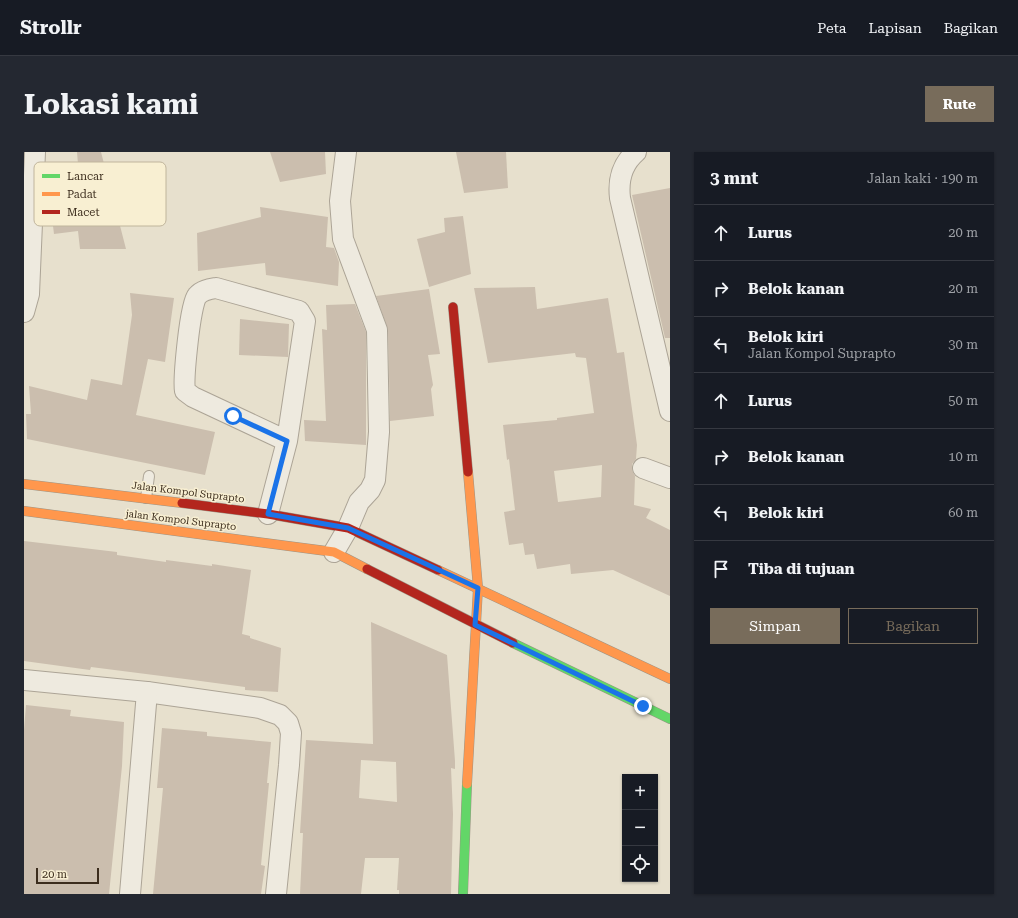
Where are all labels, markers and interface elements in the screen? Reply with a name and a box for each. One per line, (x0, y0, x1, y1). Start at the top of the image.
text: Strollr (20, 16, 82, 39)
text: Peta (817, 20, 846, 36)
text: Lapisan (868, 20, 922, 36)
text: Bagikan (944, 20, 998, 36)
button: Rute (925, 86, 994, 122)
text: Lokasi kami (24, 88, 198, 121)
legend (34, 162, 166, 226)
text: 3 mnt (710, 168, 759, 188)
text: Lancar (67, 170, 104, 183)
text: Jalan kaki · 190 m (867, 171, 978, 186)
text: Padat (67, 188, 97, 201)
text: Macet (67, 206, 100, 219)
icon: ahead (710, 222, 732, 244)
text: Lurus (748, 224, 792, 242)
text: 20 m (948, 225, 978, 240)
icon: right (710, 278, 732, 300)
text: Belok kanan (748, 280, 844, 298)
text: 20 m (948, 281, 978, 296)
text: Belok kiri (748, 328, 824, 346)
icon: left (710, 334, 732, 356)
text: 30 m (948, 337, 978, 352)
text: Jalan Kompol Suprapto (748, 346, 896, 361)
icon: ahead (710, 390, 732, 412)
text: Lurus (748, 392, 792, 410)
text: 50 m (948, 393, 978, 408)
route start (224, 407, 242, 425)
icon: right (710, 446, 732, 468)
text: Belok kanan (748, 448, 844, 466)
text: 10 m (948, 449, 978, 464)
street label: Jalan Kompol Suprapto (131, 480, 245, 504)
icon: left (710, 502, 732, 524)
text: Belok kiri (748, 504, 824, 522)
text: 60 m (948, 505, 978, 520)
street label: jalan Kompol Suprapto (124, 508, 237, 532)
icon: arrive (710, 558, 732, 580)
text: Tiba di tujuan (748, 560, 855, 578)
button: Simpan (710, 608, 840, 644)
button: Bagikan (848, 608, 978, 644)
route end (634, 697, 652, 715)
map controls (622, 774, 658, 882)
button: + (622, 774, 658, 810)
button: − (622, 810, 658, 846)
button: locate (622, 846, 658, 882)
scale bar (36, 866, 99, 885)
text: 20 m (42, 868, 67, 881)

